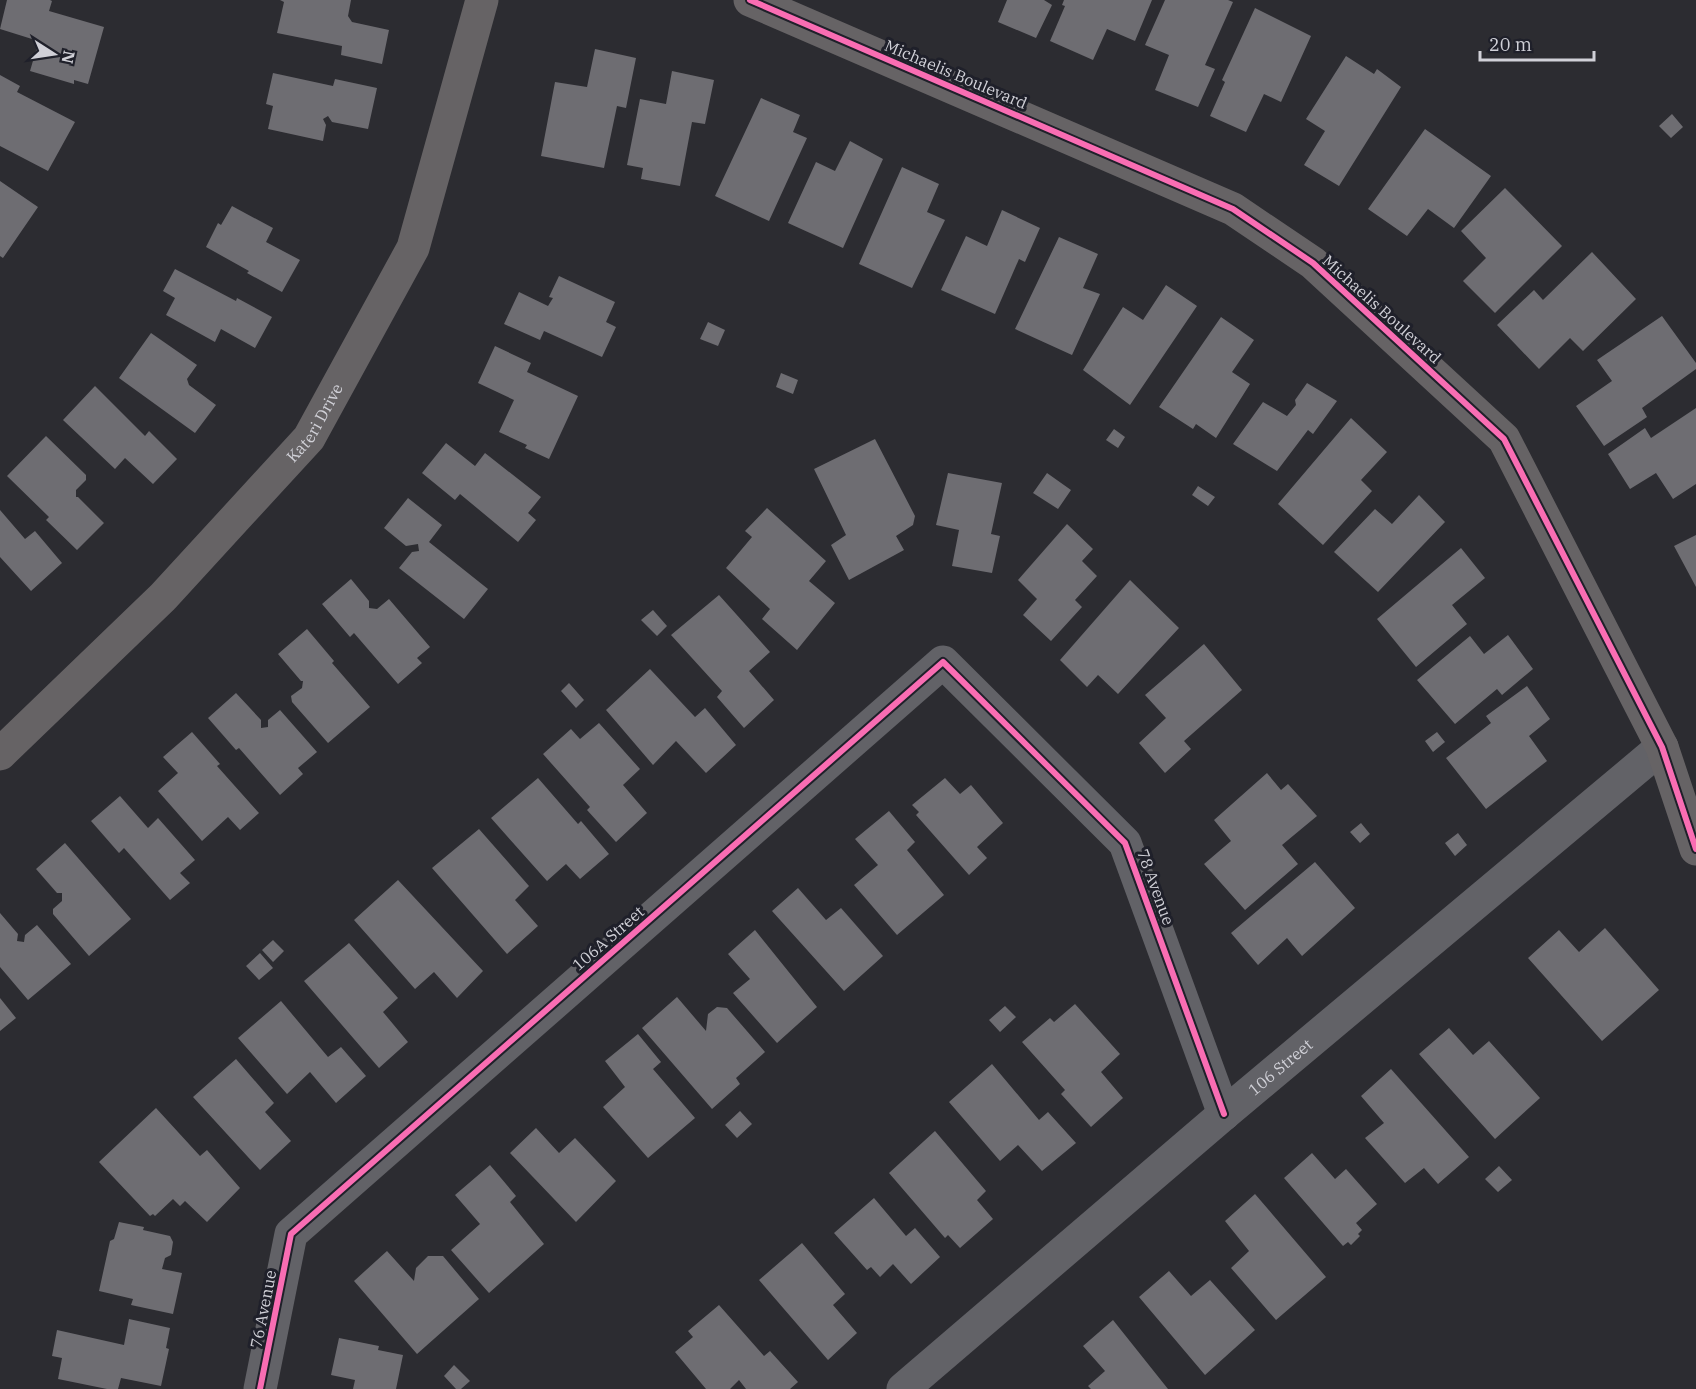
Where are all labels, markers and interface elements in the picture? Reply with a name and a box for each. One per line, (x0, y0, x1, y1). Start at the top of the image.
north arrow (24, 24, 84, 84)
scale bar (1480, 24, 1594, 62)
text: 20 m (1489, 33, 1532, 56)
street label: Michaelis Boulevard (882, 35, 1030, 113)
text: N (58, 49, 80, 65)
street label: Michaelis Boulevard (1319, 250, 1446, 368)
street label: Kateri Drive (282, 380, 347, 466)
street label: 78 Avenue (1133, 846, 1179, 928)
street label: 106A Street (568, 901, 648, 975)
street label: 106 Street (1244, 1034, 1317, 1099)
street label: 76 Avenue (246, 1268, 280, 1350)

